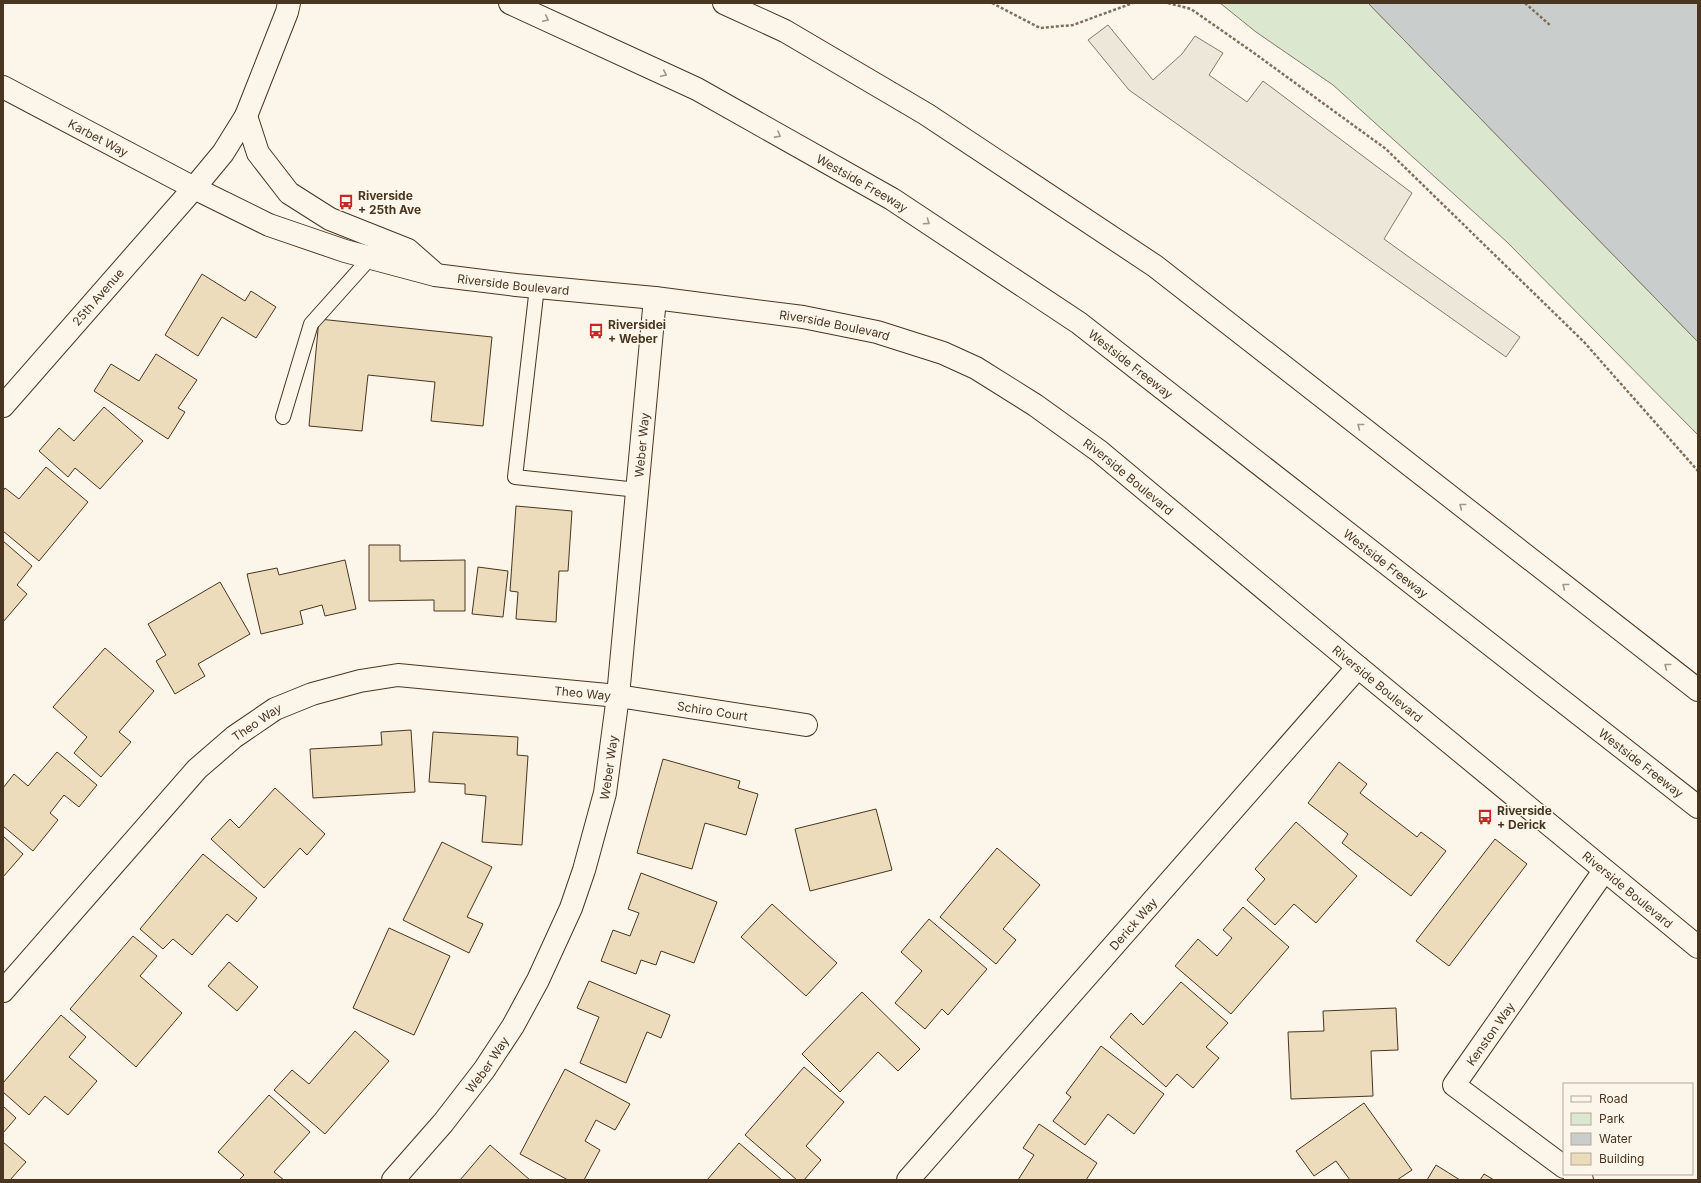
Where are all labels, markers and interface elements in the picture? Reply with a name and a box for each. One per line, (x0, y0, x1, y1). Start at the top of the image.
one-way arrow (541, 14, 549, 22)
one-way arrow (659, 69, 667, 77)
street label: Karbet Way (66, 115, 131, 160)
one-way arrow (774, 130, 781, 138)
street label: Westside Freeway (814, 151, 911, 215)
place label: Riverside + 25th Ave (358, 188, 421, 217)
bus stop icon: Riverside + 25th Ave (337, 193, 355, 211)
one-way arrow (922, 217, 929, 224)
street label: 25th Avenue (69, 265, 127, 329)
street label: Riverside Boulevard (456, 270, 570, 297)
street label: Riverside Boulevard (778, 307, 892, 343)
place label: Riversidei + Weber (608, 317, 666, 346)
bus stop icon: Riversidei + Weber (587, 322, 605, 340)
street label: Westside Freeway (1086, 326, 1176, 401)
street label: Weber Way (631, 412, 652, 478)
one-way arrow (1357, 424, 1364, 431)
street label: Riverside Boulevard (1081, 435, 1177, 518)
one-way arrow (1460, 504, 1467, 511)
street label: Westside Freeway (1341, 525, 1432, 601)
one-way arrow (1562, 583, 1569, 590)
street label: Riverside Boulevard (1330, 642, 1426, 725)
one-way arrow (1665, 663, 1672, 670)
street label: Theo Way (554, 682, 612, 703)
street label: Schiro Court (676, 698, 749, 723)
street label: Theo Way (229, 700, 284, 744)
street label: Westside Freeway (1596, 725, 1687, 801)
street label: Weber Way (596, 734, 620, 801)
place label: Riverside + Derick (1497, 803, 1552, 832)
bus stop icon: Riverside + Derick (1476, 808, 1494, 826)
street label: Riverside Boulevard (1580, 848, 1676, 931)
street label: Derick Way (1106, 894, 1160, 953)
street label: Kenston Way (1463, 999, 1518, 1068)
street label: Weber Way (462, 1033, 512, 1095)
legend (1563, 1083, 1693, 1175)
text: Road (1599, 1091, 1628, 1106)
text: Park (1599, 1111, 1625, 1126)
text: Water (1599, 1131, 1633, 1146)
text: Building (1599, 1151, 1644, 1166)

